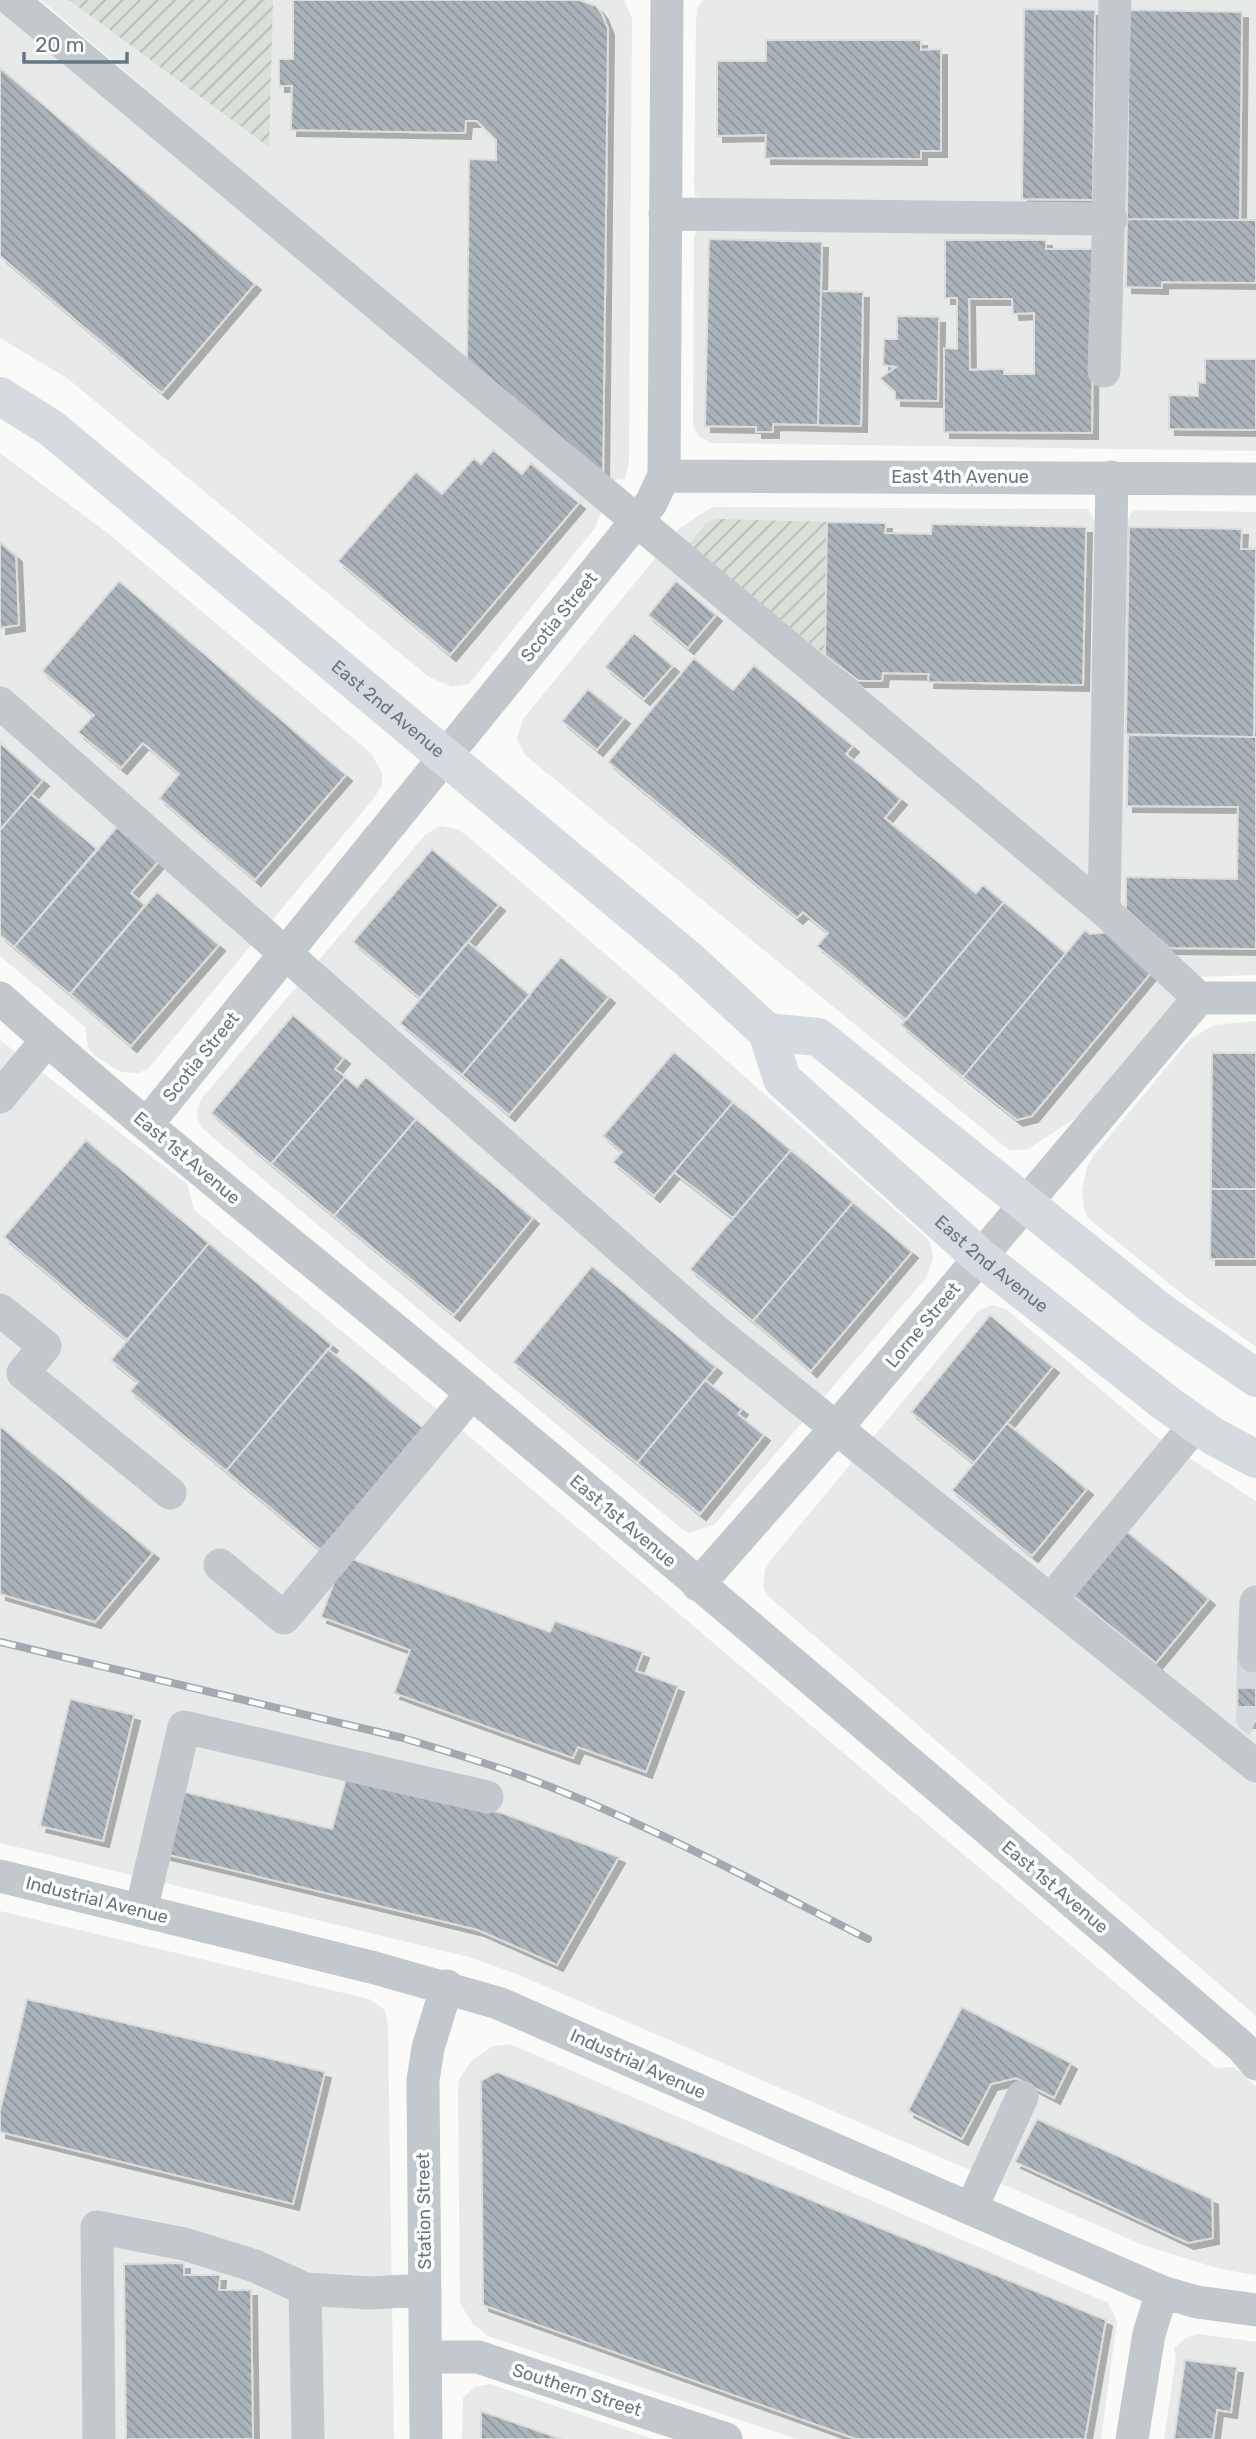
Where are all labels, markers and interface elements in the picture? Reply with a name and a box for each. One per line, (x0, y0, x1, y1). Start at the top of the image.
scale bar (24, 21, 128, 65)
text: 20 m (35, 32, 84, 57)
street label: East 4th Avenue (891, 466, 1029, 488)
street label: Scotia Street (516, 568, 602, 666)
street label: East 2nd Avenue (327, 655, 449, 763)
street label: Scotia Street (158, 1008, 244, 1106)
street label: East 1st Avenue (129, 1107, 245, 1209)
street label: East 2nd Avenue (930, 1211, 1053, 1317)
street label: Lorne Street (881, 1278, 965, 1372)
street label: East 1st Avenue (565, 1470, 681, 1572)
street label: East 1st Avenue (997, 1836, 1113, 1938)
street label: Industrial Avenue (23, 1872, 171, 1928)
street label: Industrial Avenue (567, 2024, 709, 2104)
street label: Station Street (412, 2152, 436, 2270)
street label: Southern Street (510, 2359, 644, 2421)

